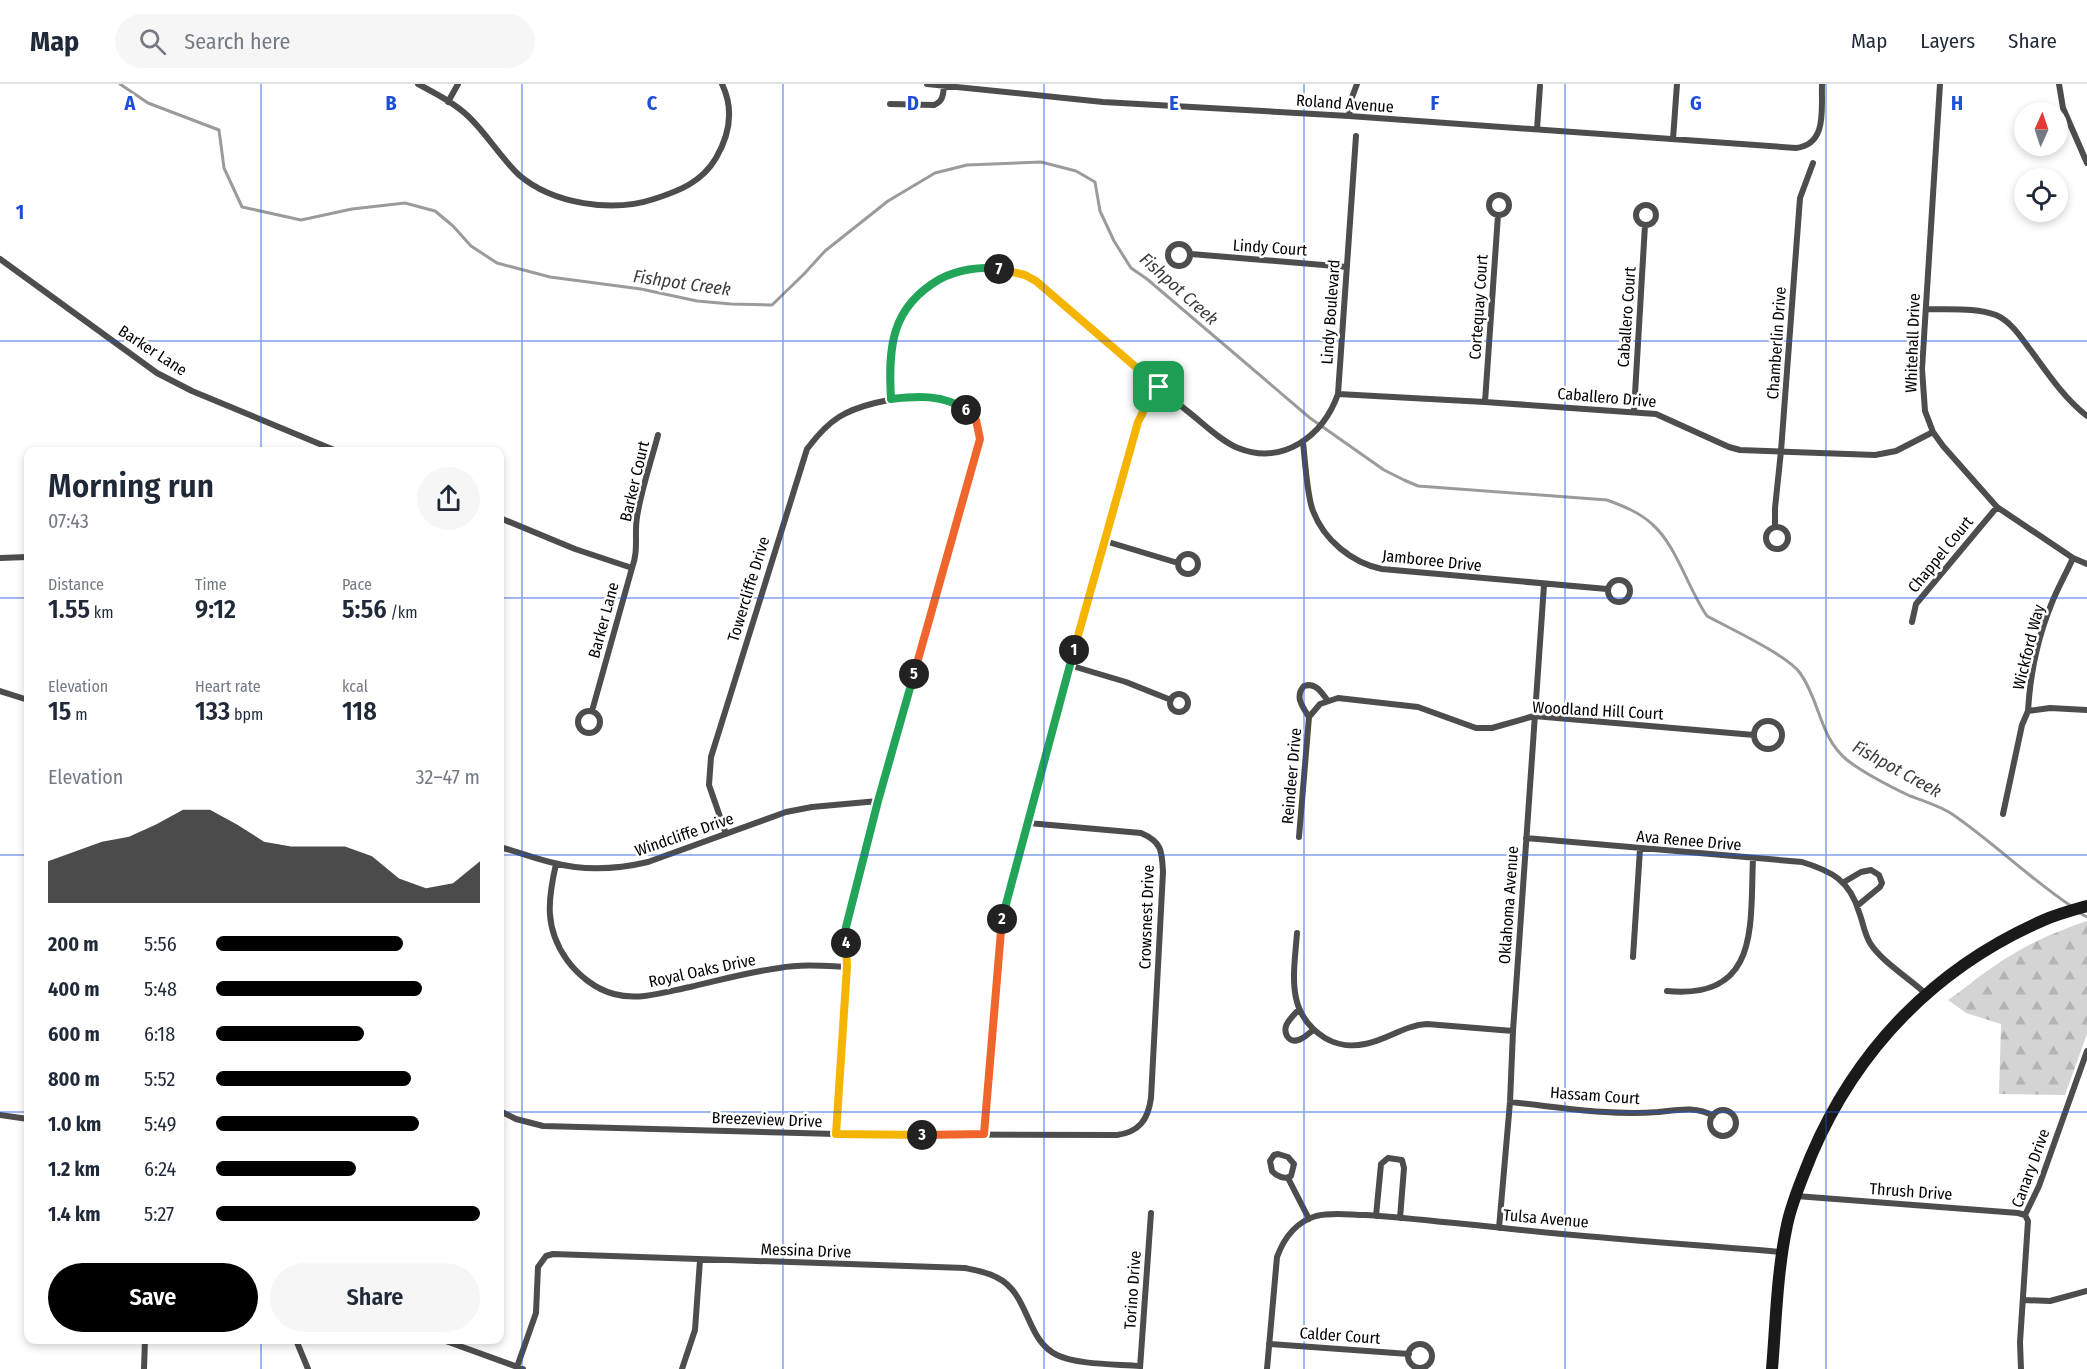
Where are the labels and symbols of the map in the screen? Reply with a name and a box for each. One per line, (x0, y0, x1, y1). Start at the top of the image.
text: A (124, 91, 137, 115)
text: B (385, 91, 397, 115)
text: C (647, 91, 658, 115)
text: D (907, 91, 919, 115)
text: E (1169, 91, 1179, 115)
street label: Roland Avenue (1296, 91, 1394, 116)
text: F (1431, 91, 1440, 115)
text: G (1690, 91, 1702, 115)
text: H (1951, 91, 1963, 115)
north arrow (2014, 102, 2068, 156)
text: 1 (16, 200, 24, 224)
street label: Lindy Court (1232, 235, 1309, 260)
water label: Fishpot Creek (1135, 248, 1223, 330)
street label: Cortequay Court (1465, 253, 1492, 360)
pin: 7 (984, 254, 1014, 284)
street label: Lindy Boulevard (1317, 259, 1344, 365)
water label: Fishpot Creek (632, 265, 732, 301)
street label: Caballero Court (1614, 265, 1640, 368)
street label: Chamberlin Drive (1763, 286, 1790, 400)
street label: Whitehall Drive (1901, 293, 1924, 393)
street label: Barker Lane (115, 321, 191, 380)
pin (1133, 361, 1184, 412)
street label: Caballero Drive (1557, 384, 1657, 411)
pin: 6 (951, 395, 981, 425)
street label: Barker Court (616, 438, 653, 523)
street label: Chappel Court (1904, 512, 1977, 596)
street label: Towercliffe Drive (723, 534, 773, 644)
street label: Jamboree Drive (1381, 546, 1483, 575)
street label: Barker Lane (584, 580, 623, 660)
street label: Wickford Way (2009, 602, 2048, 692)
pin: 1 (1059, 635, 1089, 665)
pin: 5 (899, 659, 929, 689)
street label: Woodland Hill Court (1532, 698, 1665, 723)
street label: Reindeer Drive (1278, 727, 1305, 825)
water label: Fishpot Creek (1849, 736, 1945, 802)
street label: Windcliffe Drive (632, 809, 736, 860)
street label: Ava Renee Drive (1636, 826, 1742, 855)
street label: Oklahoma Avenue (1495, 845, 1522, 965)
street label: Crowsnest Drive (1135, 864, 1158, 970)
pin: 2 (987, 904, 1017, 934)
pin: 4 (831, 928, 861, 958)
street label: Royal Oaks Drive (647, 950, 757, 991)
street label: Hassam Court (1549, 1083, 1641, 1108)
street label: Breezeview Drive (711, 1108, 823, 1131)
pin: 3 (907, 1120, 937, 1150)
street label: Canary Drive (2007, 1126, 2054, 1210)
street label: Thrush Drive (1869, 1179, 1953, 1204)
street label: Tulsa Avenue (1502, 1205, 1590, 1232)
street label: Messina Drive (760, 1239, 852, 1262)
street label: Torino Drive (1120, 1250, 1145, 1330)
street label: Calder Court (1299, 1323, 1382, 1348)

